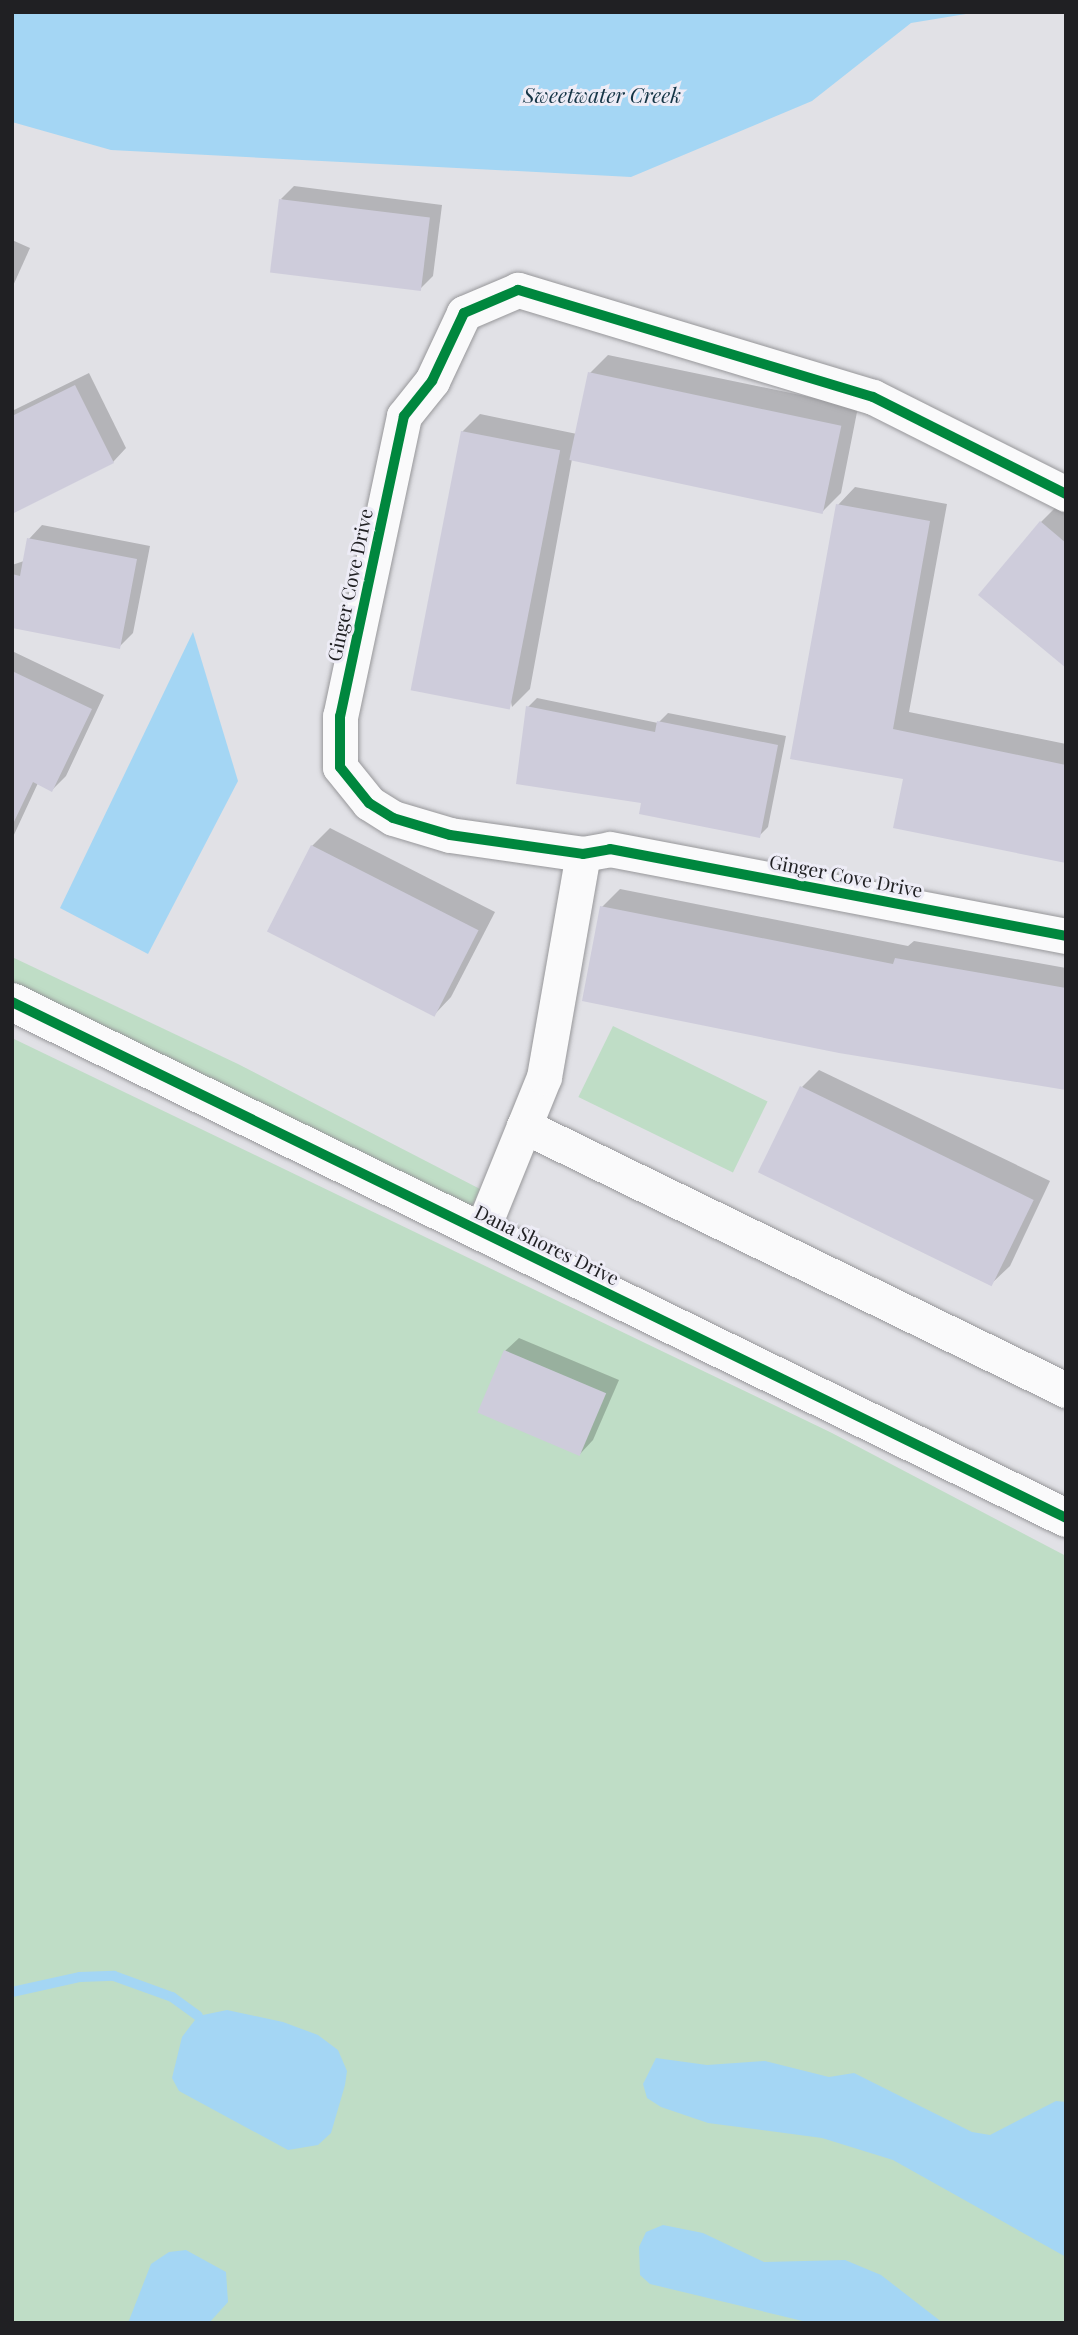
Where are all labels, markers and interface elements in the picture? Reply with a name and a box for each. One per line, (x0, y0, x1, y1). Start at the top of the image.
water label: Sweetwater Creek (523, 81, 681, 107)
street label: Ginger Cove Drive (323, 506, 377, 664)
street label: Ginger Cove Drive (767, 850, 925, 902)
street label: Dana Shores Drive (471, 1200, 623, 1290)

